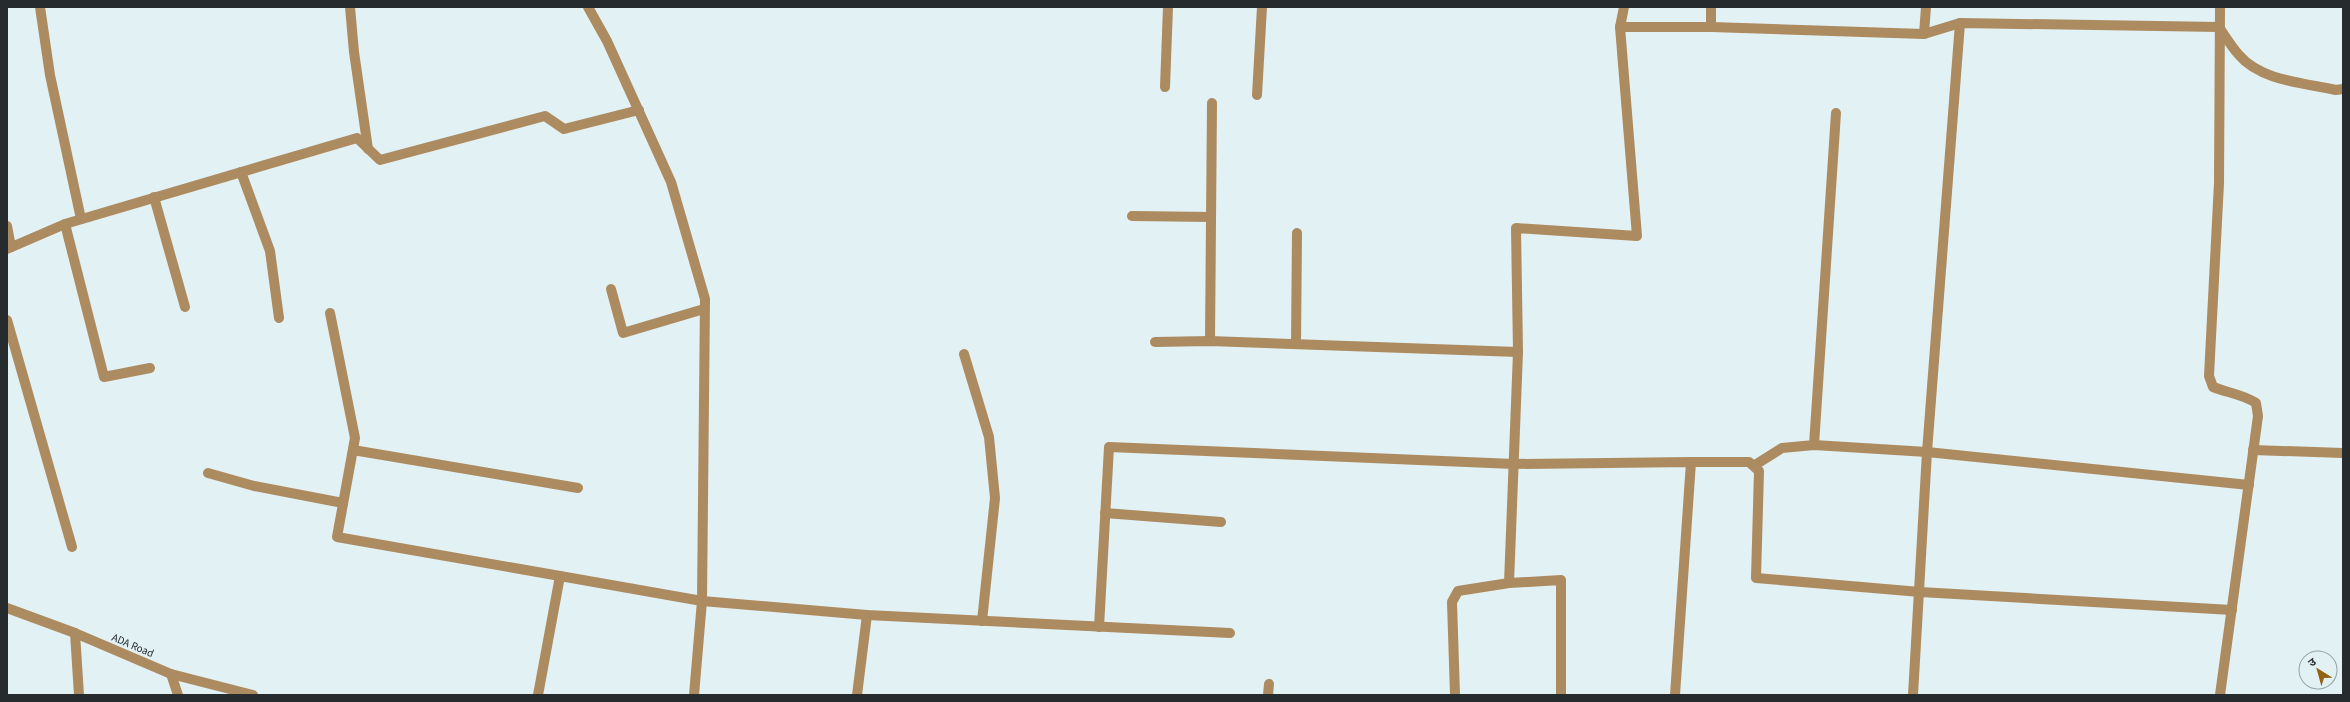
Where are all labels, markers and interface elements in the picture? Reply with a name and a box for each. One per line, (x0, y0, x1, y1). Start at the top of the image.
street label: ADA Road (109, 630, 156, 661)
north arrow (2298, 650, 2338, 690)
text: उ (2305, 654, 2320, 670)

